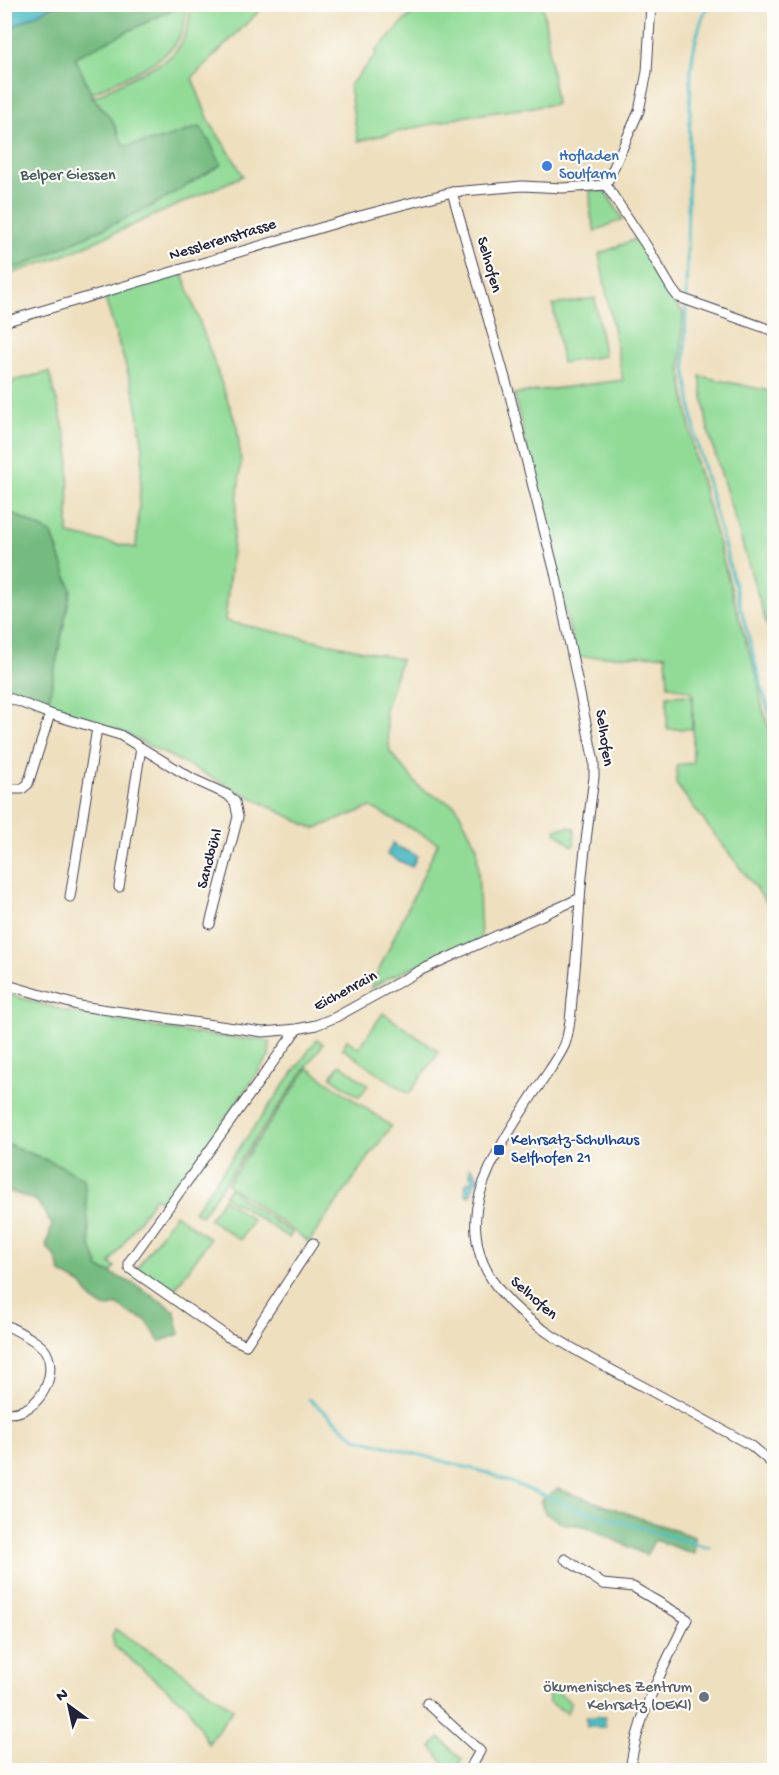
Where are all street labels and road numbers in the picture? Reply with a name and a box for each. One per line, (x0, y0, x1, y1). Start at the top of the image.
street label: Nesslerenstrasse (167, 216, 279, 266)
street label: Selhofen (471, 235, 505, 295)
street label: Selhofen (590, 709, 616, 768)
street label: Sandbühl (194, 827, 228, 891)
street label: Eichenrain (311, 967, 381, 1017)
street label: Selhofen (505, 1273, 561, 1325)

